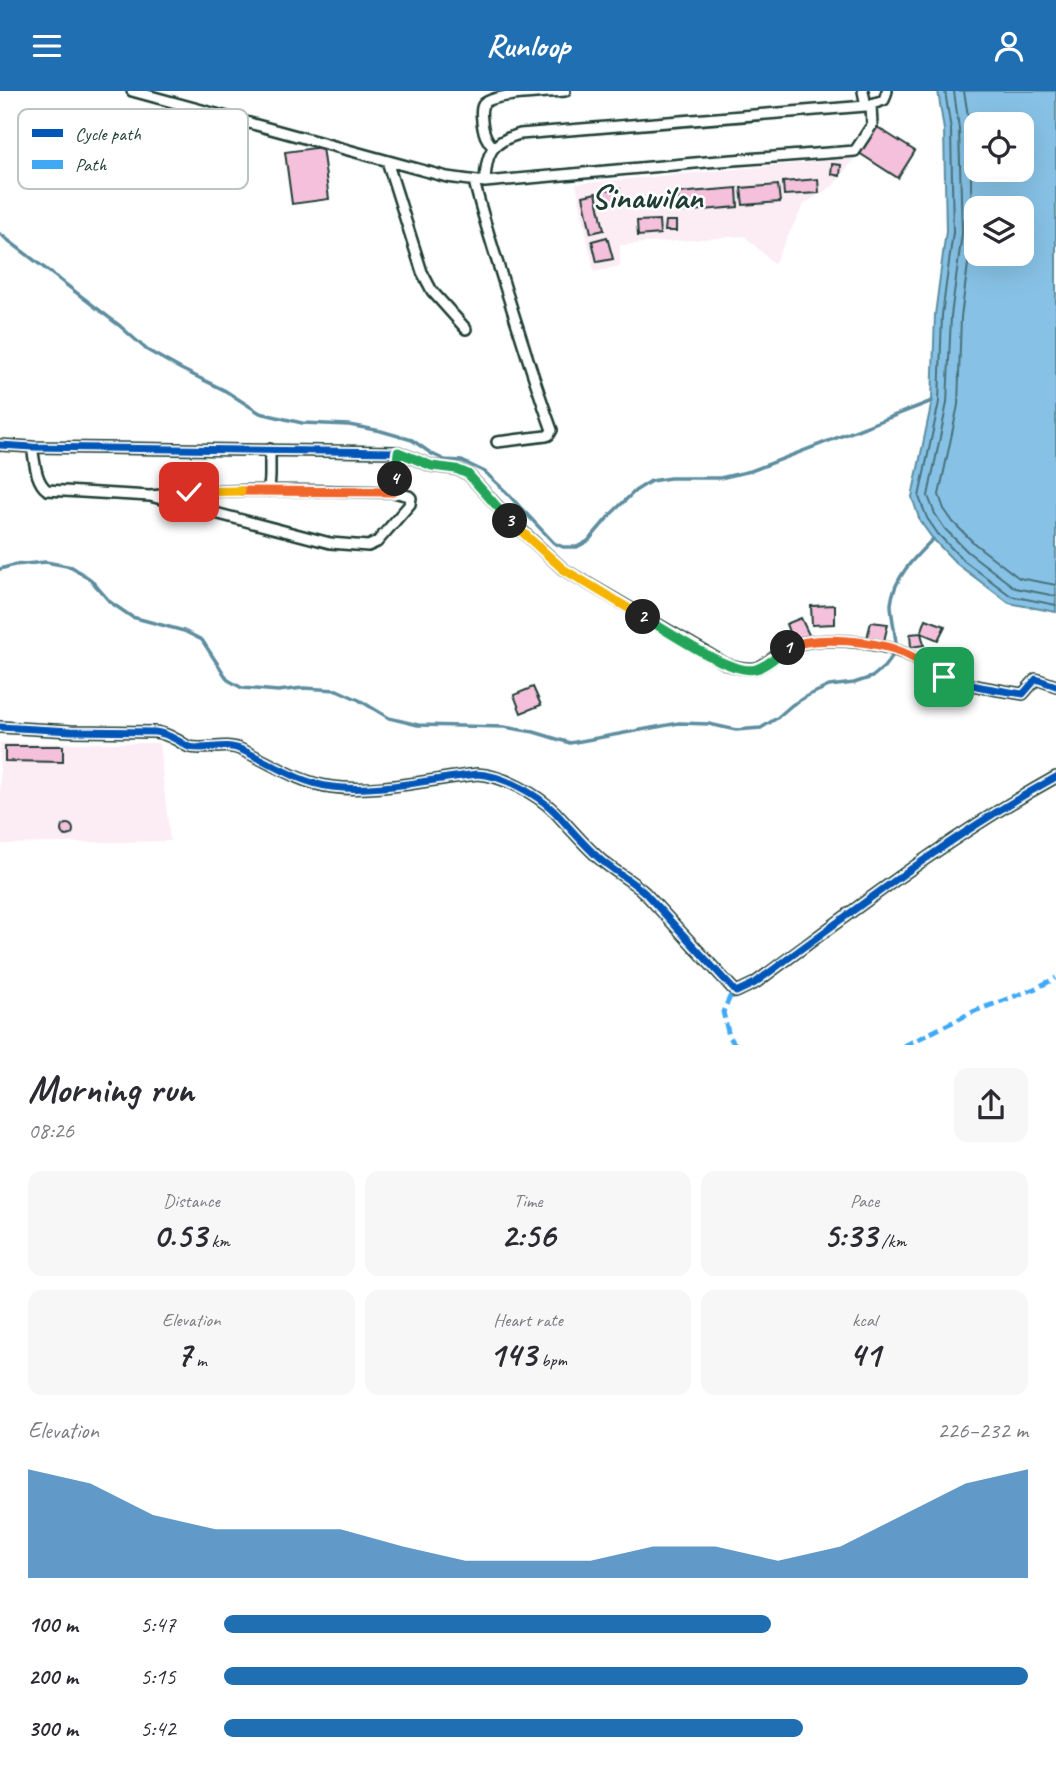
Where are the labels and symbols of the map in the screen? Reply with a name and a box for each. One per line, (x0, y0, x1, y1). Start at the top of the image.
legend (18, 109, 248, 189)
text: Cycle path (75, 122, 141, 146)
text: Path (75, 153, 108, 177)
district label: Sinawilan (591, 176, 704, 218)
pin: 4 (378, 461, 412, 497)
pin (159, 462, 219, 522)
pin: 3 (492, 503, 528, 539)
pin: 2 (626, 599, 660, 635)
pin: 1 (770, 631, 806, 665)
pin (914, 647, 974, 707)

